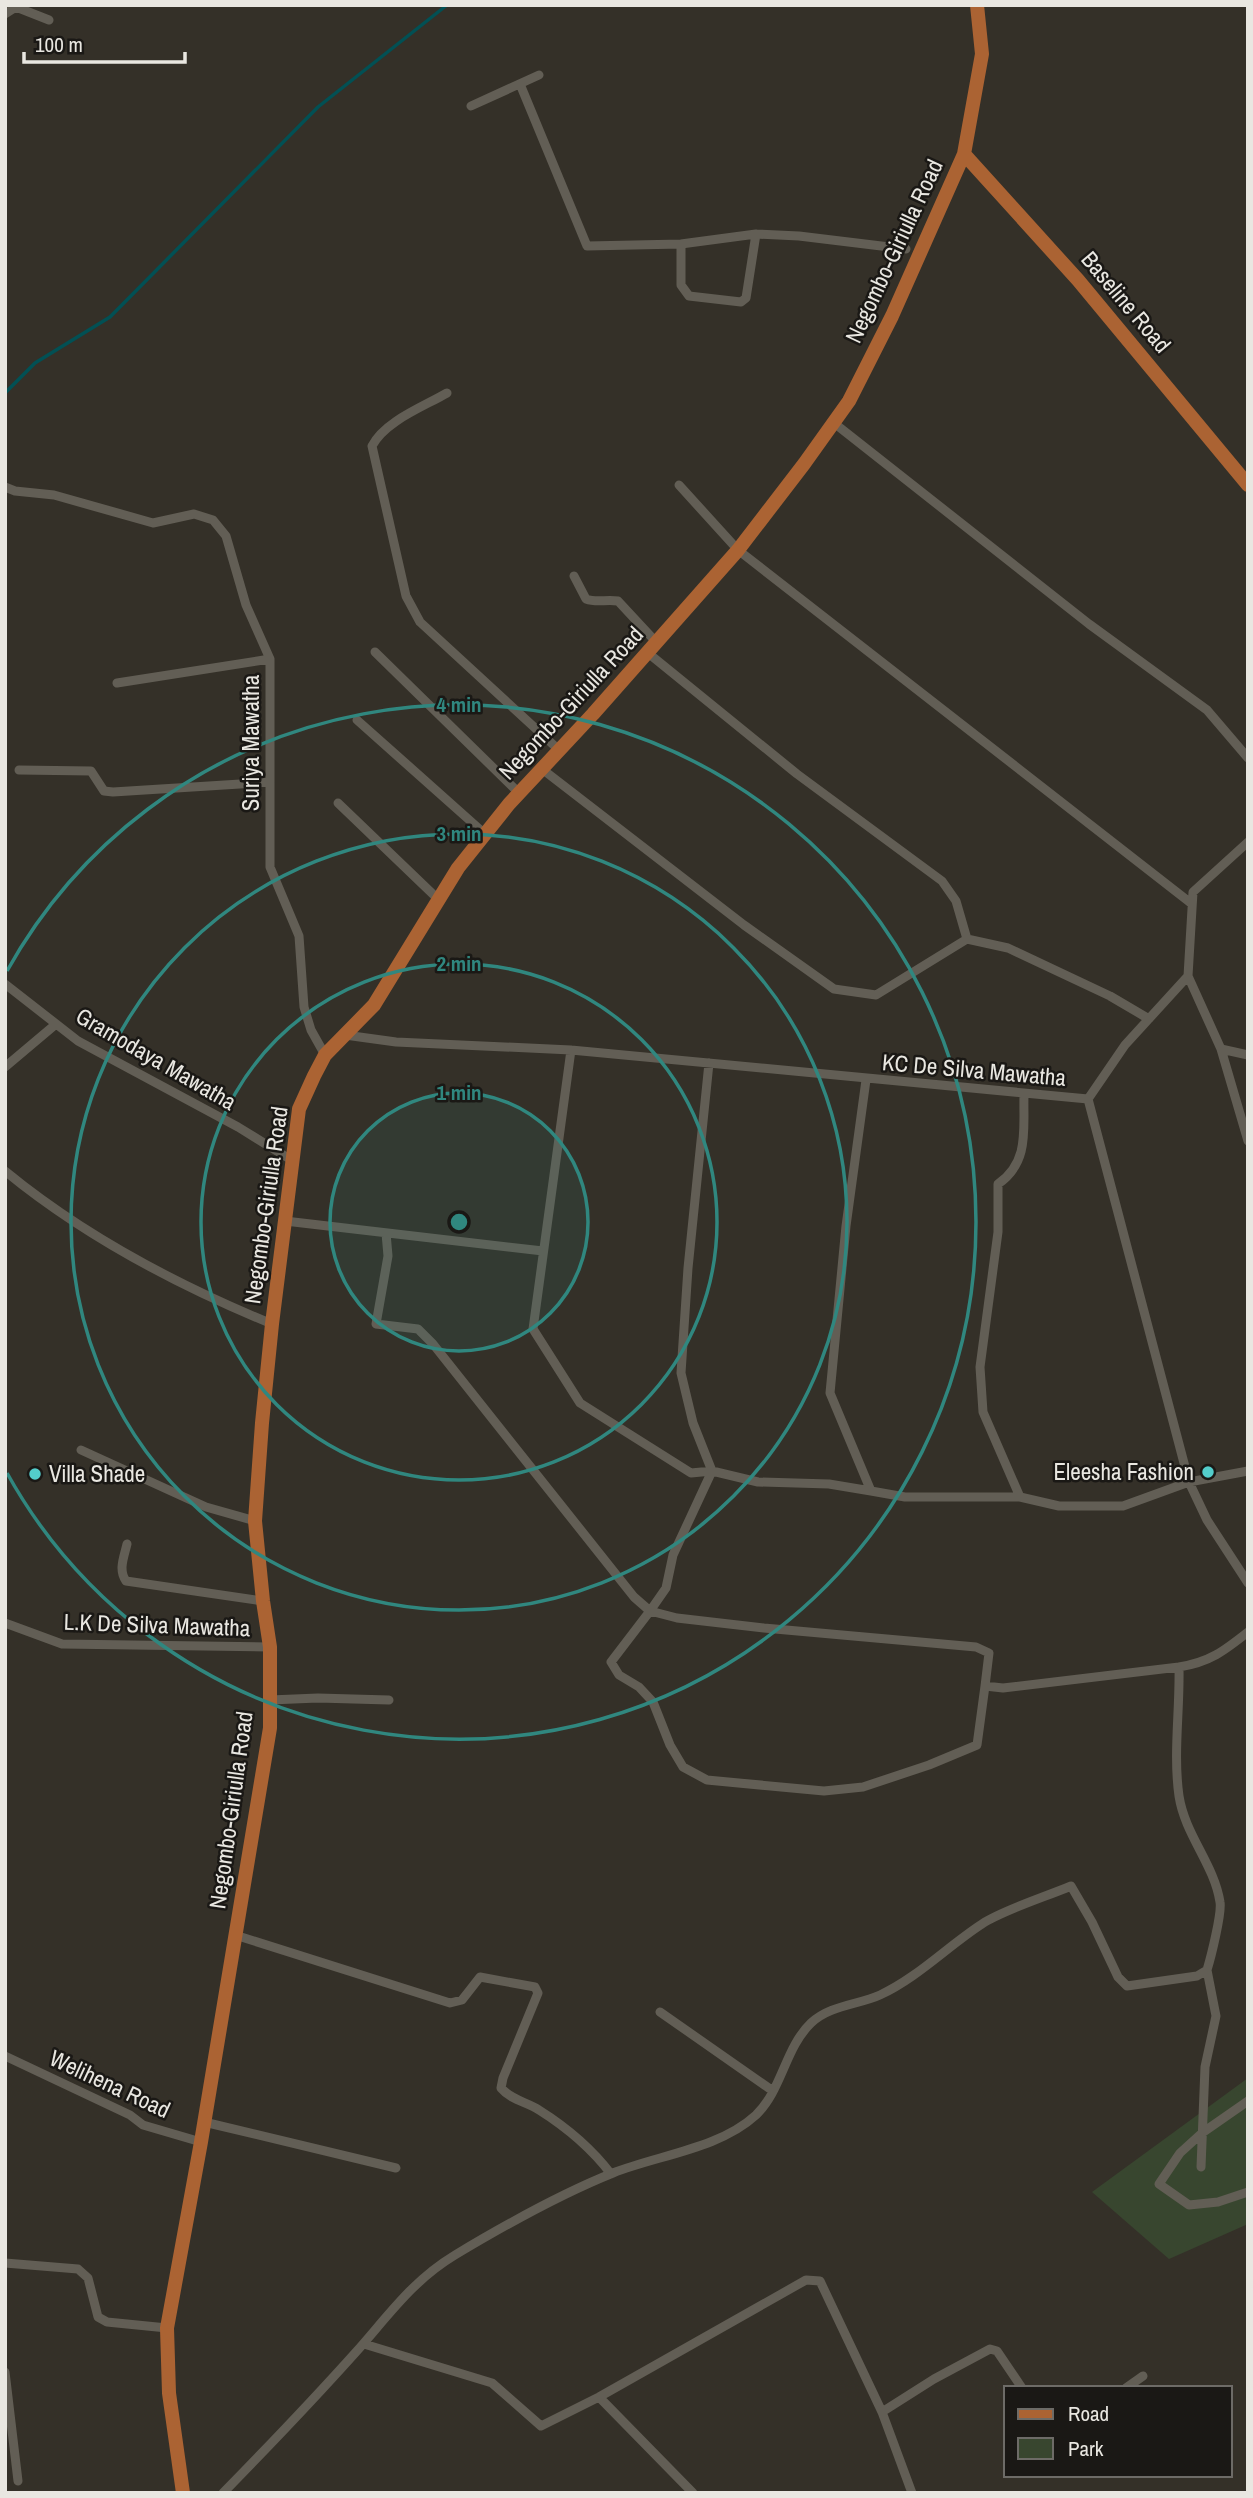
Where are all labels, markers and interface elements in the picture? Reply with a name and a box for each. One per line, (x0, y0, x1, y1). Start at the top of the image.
scale bar (24, 21, 186, 65)
text: 100 m (35, 30, 83, 59)
street label: Negombo-Giriulla Road (837, 154, 950, 348)
street label: Baseline Road (1075, 244, 1178, 359)
street label: Negombo-Giriulla Road (491, 619, 650, 786)
street label: Suriya Mawatha (235, 674, 266, 811)
text: 4 min (437, 690, 481, 719)
text: 3 min (437, 819, 481, 848)
text: 2 min (437, 949, 481, 978)
street label: Gramodaya Mawatha (70, 1000, 243, 1117)
street label: KC De Silva Mawatha (881, 1046, 1068, 1093)
text: 1 min (437, 1078, 481, 1107)
street label: Negombo-Giriulla Road (236, 1104, 295, 1306)
centre of rings (447, 1210, 471, 1234)
place label: Eleesha Fashion (1053, 1456, 1194, 1487)
place label: Villa Shade (49, 1458, 145, 1489)
marker: Eleesha Fashion (1200, 1464, 1216, 1480)
marker: Villa Shade (27, 1466, 43, 1482)
street label: L.K De Silva Mawatha (63, 1606, 251, 1643)
street label: Negombo-Giriulla Road (201, 1709, 260, 1911)
street label: Welihena Road (45, 2042, 176, 2125)
legend (1004, 2386, 1232, 2477)
text: Road (1068, 2399, 1109, 2428)
text: Park (1068, 2434, 1104, 2463)

